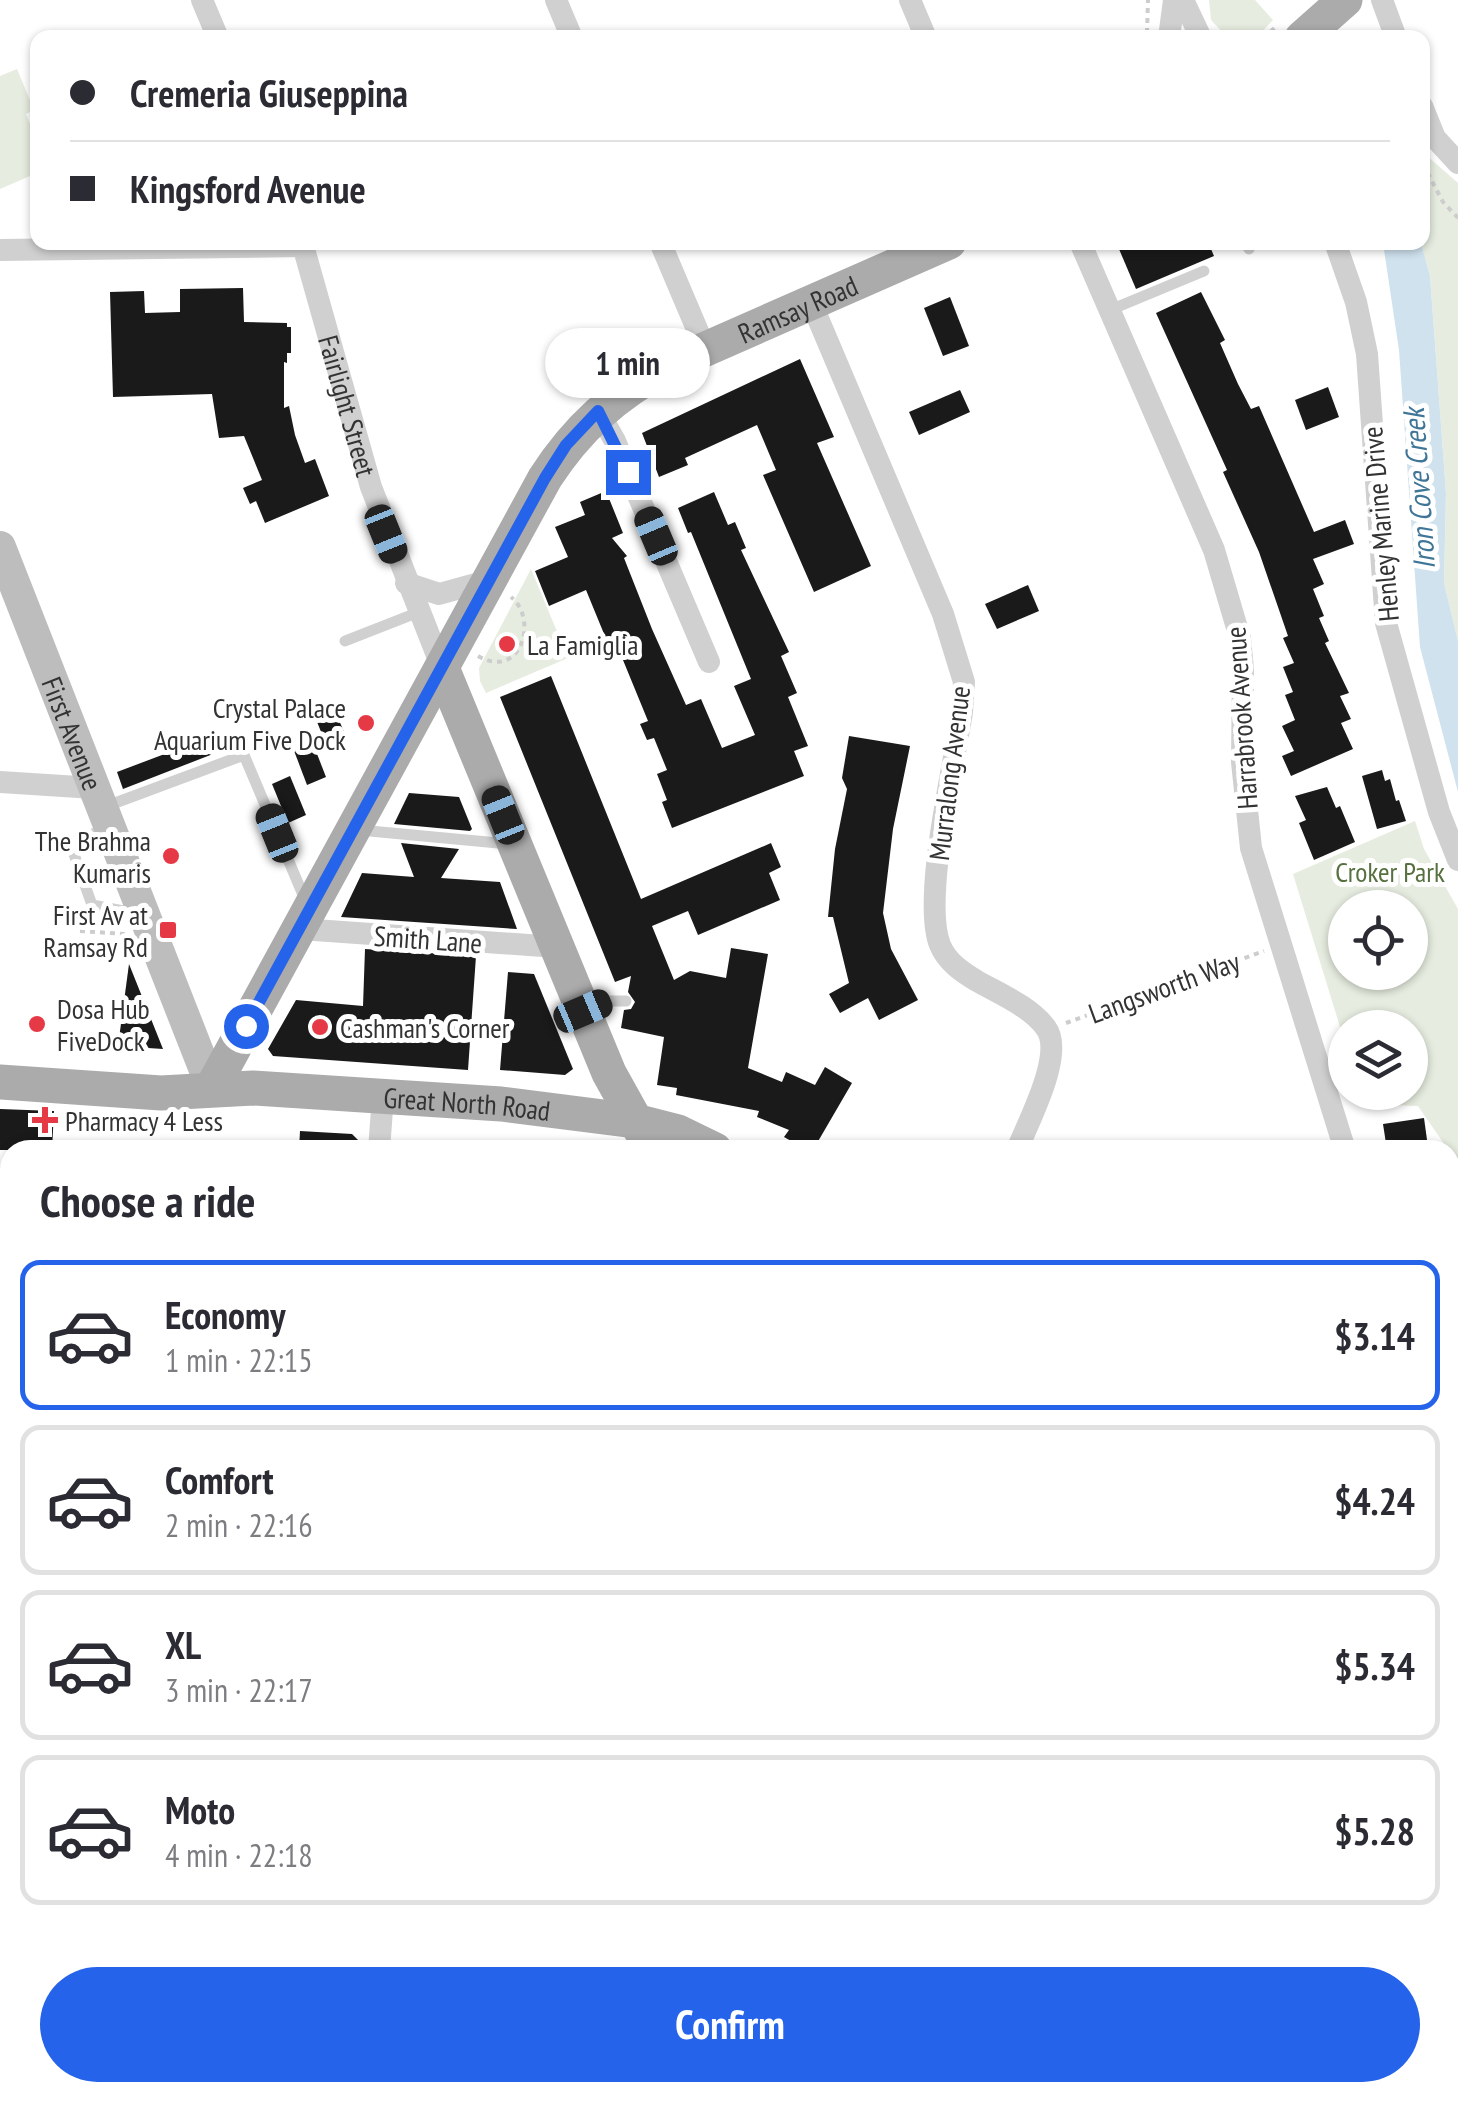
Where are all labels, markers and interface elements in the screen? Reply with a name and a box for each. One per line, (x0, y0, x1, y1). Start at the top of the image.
text: Cremeria Giuseppina (130, 68, 408, 117)
text: Kingsford Avenue (130, 164, 366, 213)
street label: Ramsay Road (732, 266, 863, 351)
callout: 1 min (546, 327, 710, 397)
street label: Fairlight Street (311, 331, 386, 481)
text: 1 min (595, 342, 660, 384)
water label: Iron Cove Creek (1393, 404, 1443, 571)
street label: Henley Marine Drive (1353, 425, 1407, 623)
route end (606, 450, 651, 495)
car (361, 501, 411, 567)
car (630, 503, 682, 569)
street label: Harrabrook Avenue (1216, 625, 1266, 811)
place label: La Famiglia (527, 626, 638, 663)
marker: La Famiglia (496, 633, 518, 655)
street label: First Avenue (34, 671, 112, 795)
street label: Murralong Avenue (920, 684, 978, 862)
place label: Crystal Palace Aquarium Five Dock (154, 689, 346, 758)
marker: Crystal Palace Aquarium Five Dock (355, 712, 377, 734)
car (478, 782, 528, 848)
car (252, 800, 302, 866)
place label: The Brahma Kumaris (35, 822, 151, 891)
marker: The Brahma Kumaris (160, 845, 182, 867)
park label: Croker Park (1335, 853, 1445, 890)
map controls (1328, 890, 1428, 1110)
button: locate (1328, 890, 1428, 990)
place label: First Av at Ramsay Rd (43, 896, 148, 965)
street label: Smith Lane (373, 917, 483, 961)
marker: First Av at Ramsay Rd (157, 919, 179, 941)
street label: Langsworth Way (1083, 942, 1245, 1031)
car (550, 985, 616, 1037)
place label: Dosa Hub FiveDock (57, 990, 150, 1059)
route start (224, 1004, 269, 1049)
place label: Cashman's Corner (340, 1009, 510, 1046)
button: layers (1328, 1010, 1428, 1110)
marker: Dosa Hub FiveDock (26, 1013, 48, 1035)
marker: Cashman's Corner (309, 1016, 331, 1038)
street label: Great North Road (382, 1078, 553, 1129)
place label: Pharmacy 4 Less (65, 1102, 223, 1139)
marker: Pharmacy 4 Less (34, 1109, 56, 1131)
text: Choose a ride (40, 1171, 255, 1229)
icon: car (45, 1290, 135, 1380)
text: Economy (165, 1290, 285, 1339)
text: $3.14 (1334, 1311, 1415, 1360)
text: 1 min · 22:15 (165, 1339, 313, 1381)
icon: car (45, 1455, 135, 1545)
text: Comfort (165, 1455, 274, 1504)
text: $4.24 (1334, 1476, 1415, 1525)
text: 2 min · 22:16 (165, 1504, 313, 1546)
icon: car (45, 1620, 135, 1710)
text: XL (165, 1620, 201, 1669)
text: $5.34 (1334, 1641, 1415, 1690)
text: 3 min · 22:17 (165, 1669, 313, 1711)
icon: car (45, 1785, 135, 1875)
text: Moto (165, 1785, 235, 1834)
text: $5.28 (1334, 1806, 1415, 1855)
text: 4 min · 22:18 (165, 1834, 313, 1876)
button: Confirm (40, 1967, 1420, 2082)

